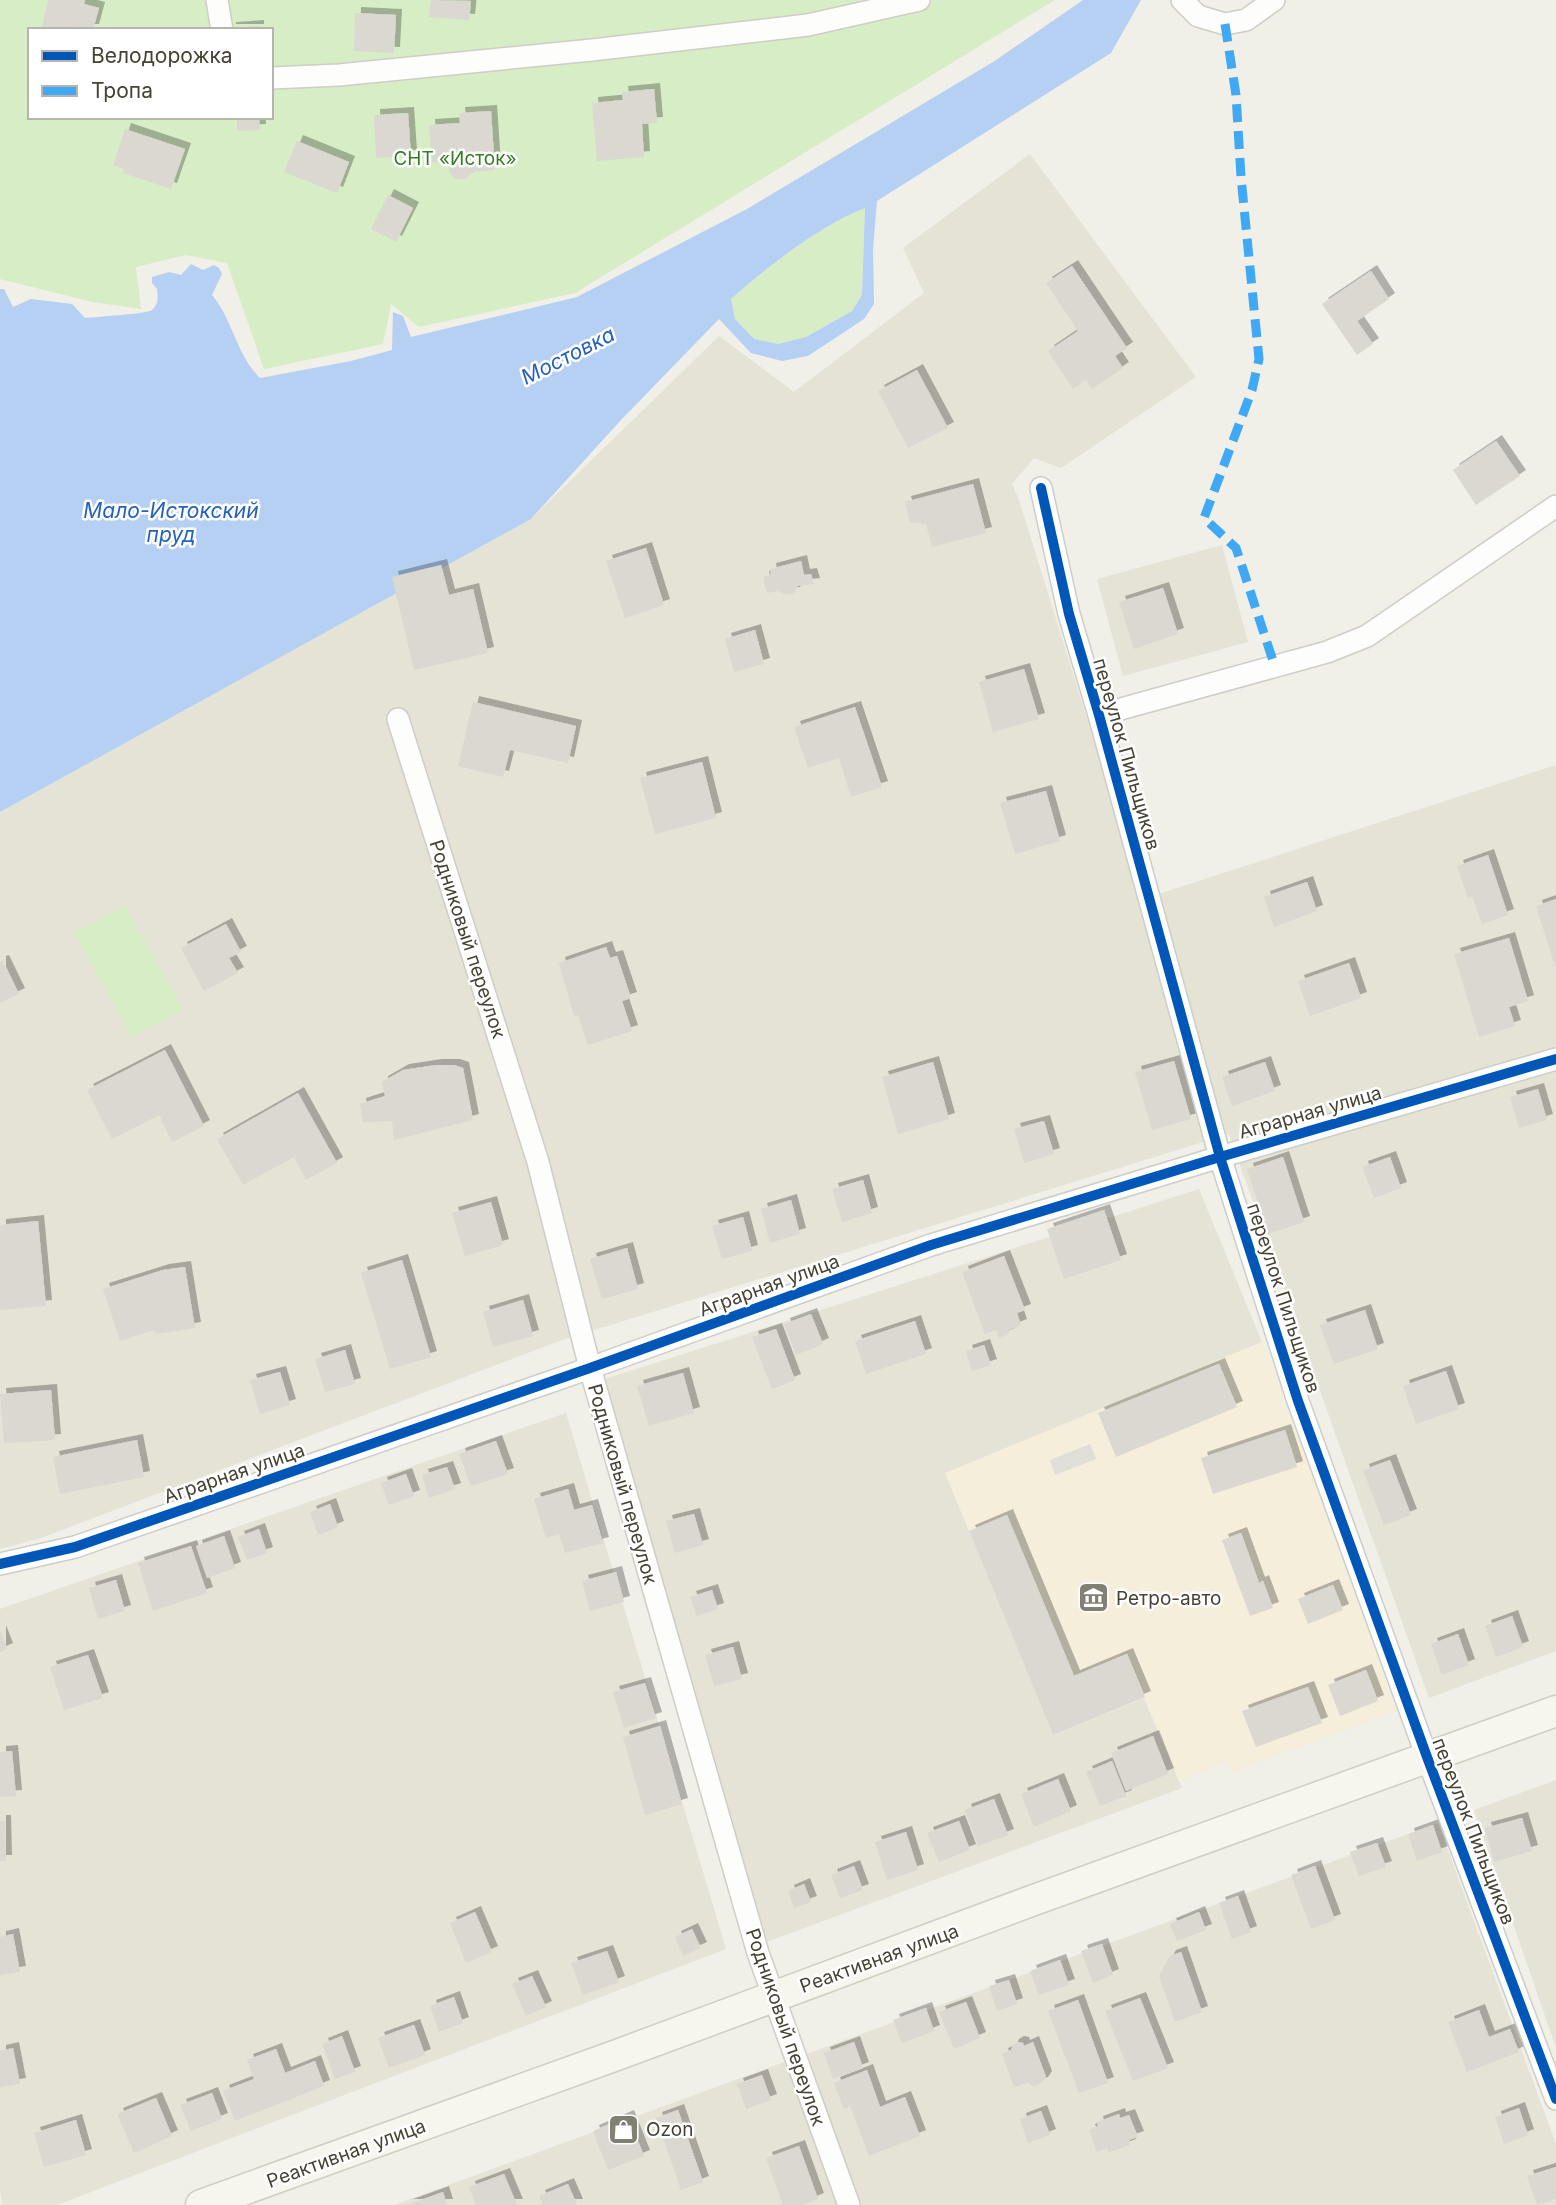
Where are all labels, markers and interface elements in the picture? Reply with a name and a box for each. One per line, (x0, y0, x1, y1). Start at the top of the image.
legend (28, 28, 273, 119)
text: Велодорожка (91, 43, 233, 68)
text: Тропа (91, 78, 153, 103)
park label: СНТ «Исток» (393, 147, 517, 170)
water label: Мостовка (517, 321, 619, 390)
water label: Мало-Истокский пруд (83, 498, 259, 547)
street label: переулок Пильщиков (1088, 656, 1165, 853)
street label: Родниковый переулок (425, 837, 511, 1042)
street label: Аграрная улица (1236, 1081, 1384, 1144)
street label: переулок Пильщиков (1242, 1200, 1325, 1396)
street label: Аграрная улица (696, 1249, 842, 1322)
street label: Родниковый переулок (583, 1381, 662, 1588)
street label: Аграрная улица (161, 1439, 308, 1508)
museum icon: Ретро-авто (1076, 1581, 1110, 1615)
place label: Ретро-авто (1116, 1587, 1221, 1610)
street label: переулок Пильщиков (1427, 1734, 1520, 1928)
street label: Реактивная улица (797, 1919, 962, 1998)
street label: Родниковый переулок (741, 1925, 830, 2130)
shop icon: Ozon (606, 2112, 640, 2146)
street label: Реактивная улица (264, 2114, 429, 2193)
place label: Ozon (646, 2118, 693, 2141)

